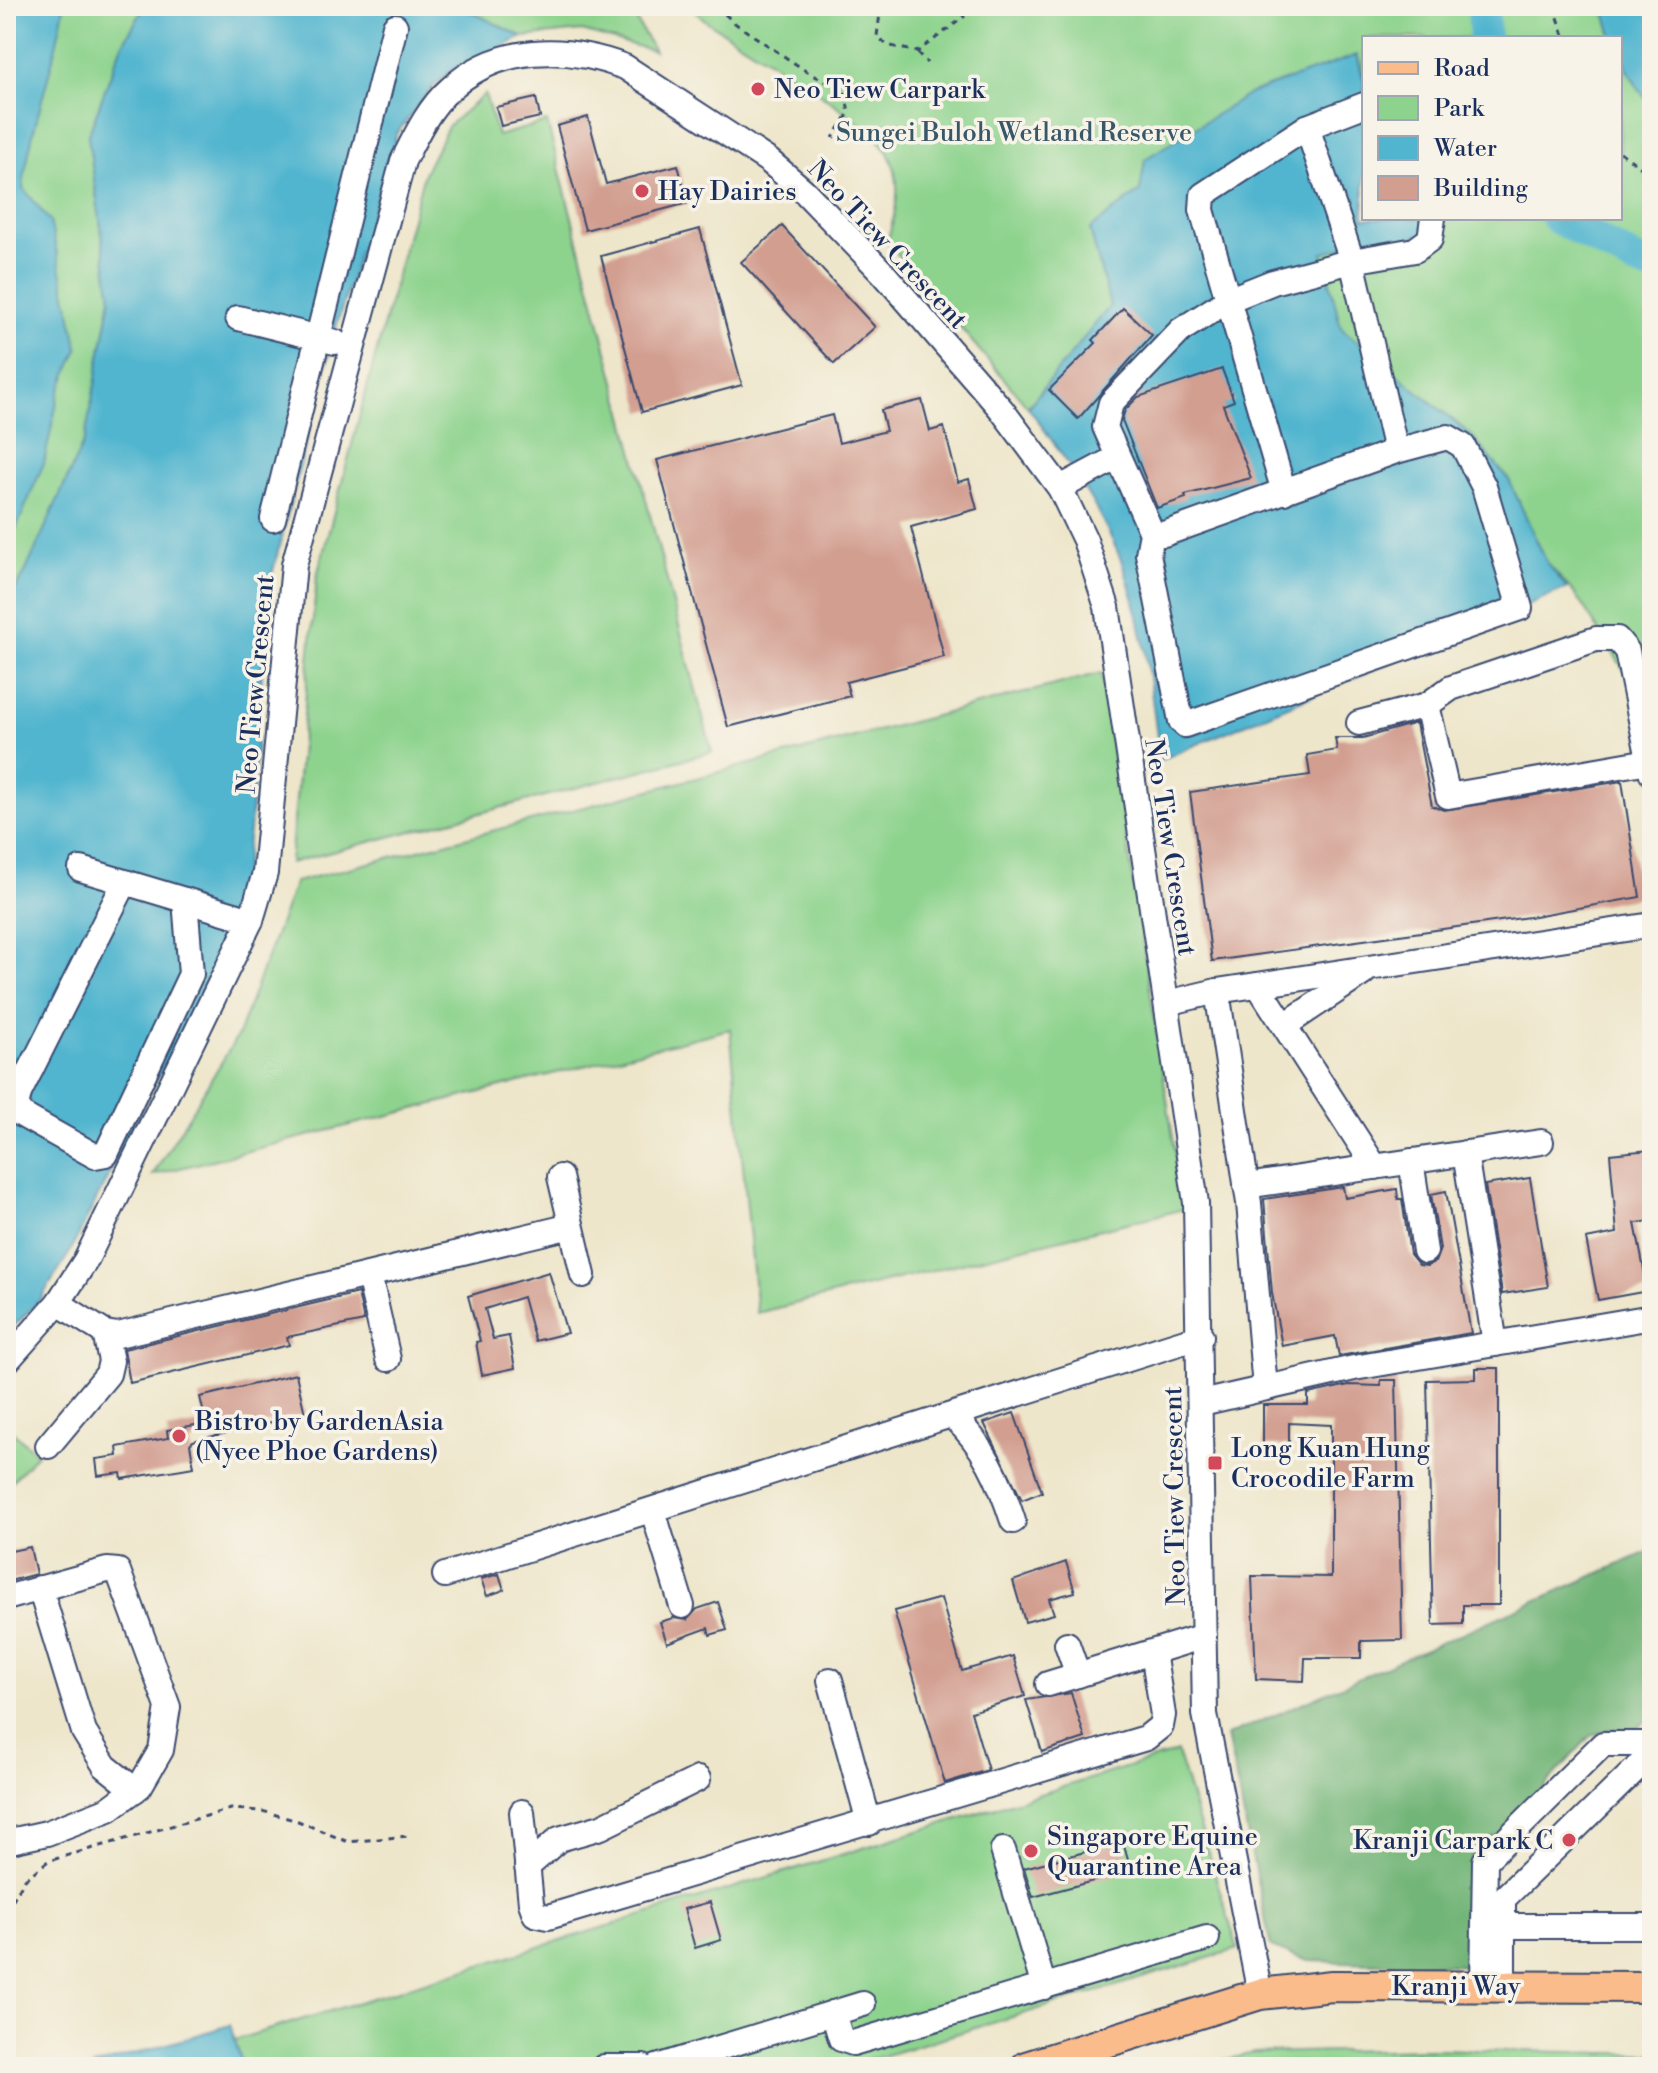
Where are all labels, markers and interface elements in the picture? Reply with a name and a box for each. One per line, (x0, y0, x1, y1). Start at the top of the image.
legend (1362, 36, 1622, 220)
text: Road (1434, 54, 1490, 84)
place label: Neo Tiew Carpark (774, 74, 986, 106)
marker: Neo Tiew Carpark (749, 80, 767, 98)
text: Park (1434, 94, 1485, 124)
park label: Sungei Buloh Wetland Reserve (836, 117, 1192, 149)
text: Water (1433, 134, 1497, 164)
street label: Neo Tiew Crescent (801, 153, 974, 336)
text: Building (1433, 174, 1528, 204)
place label: Hay Dairies (658, 176, 797, 208)
marker: Hay Dairies (633, 182, 651, 200)
street label: Neo Tiew Crescent (230, 573, 282, 795)
street label: Neo Tiew Crescent (1137, 736, 1203, 958)
street label: Neo Tiew Crescent (1157, 1386, 1193, 1606)
place label: Bistro by GardenAsia (Nyee Phoe Gardens) (194, 1406, 445, 1468)
marker: Bistro by GardenAsia (Nyee Phoe Gardens) (170, 1427, 188, 1445)
place label: Long Kuan Hung Crocodile Farm (1231, 1433, 1430, 1495)
marker: Long Kuan Hung Crocodile Farm (1206, 1454, 1224, 1472)
place label: Singapore Equine Quarantine Area (1047, 1821, 1258, 1883)
place label: Kranji Carpark C (1353, 1825, 1553, 1857)
marker: Kranji Carpark C (1560, 1831, 1578, 1849)
marker: Singapore Equine Quarantine Area (1022, 1842, 1040, 1860)
street label: Kranji Way (1392, 1971, 1521, 2003)

